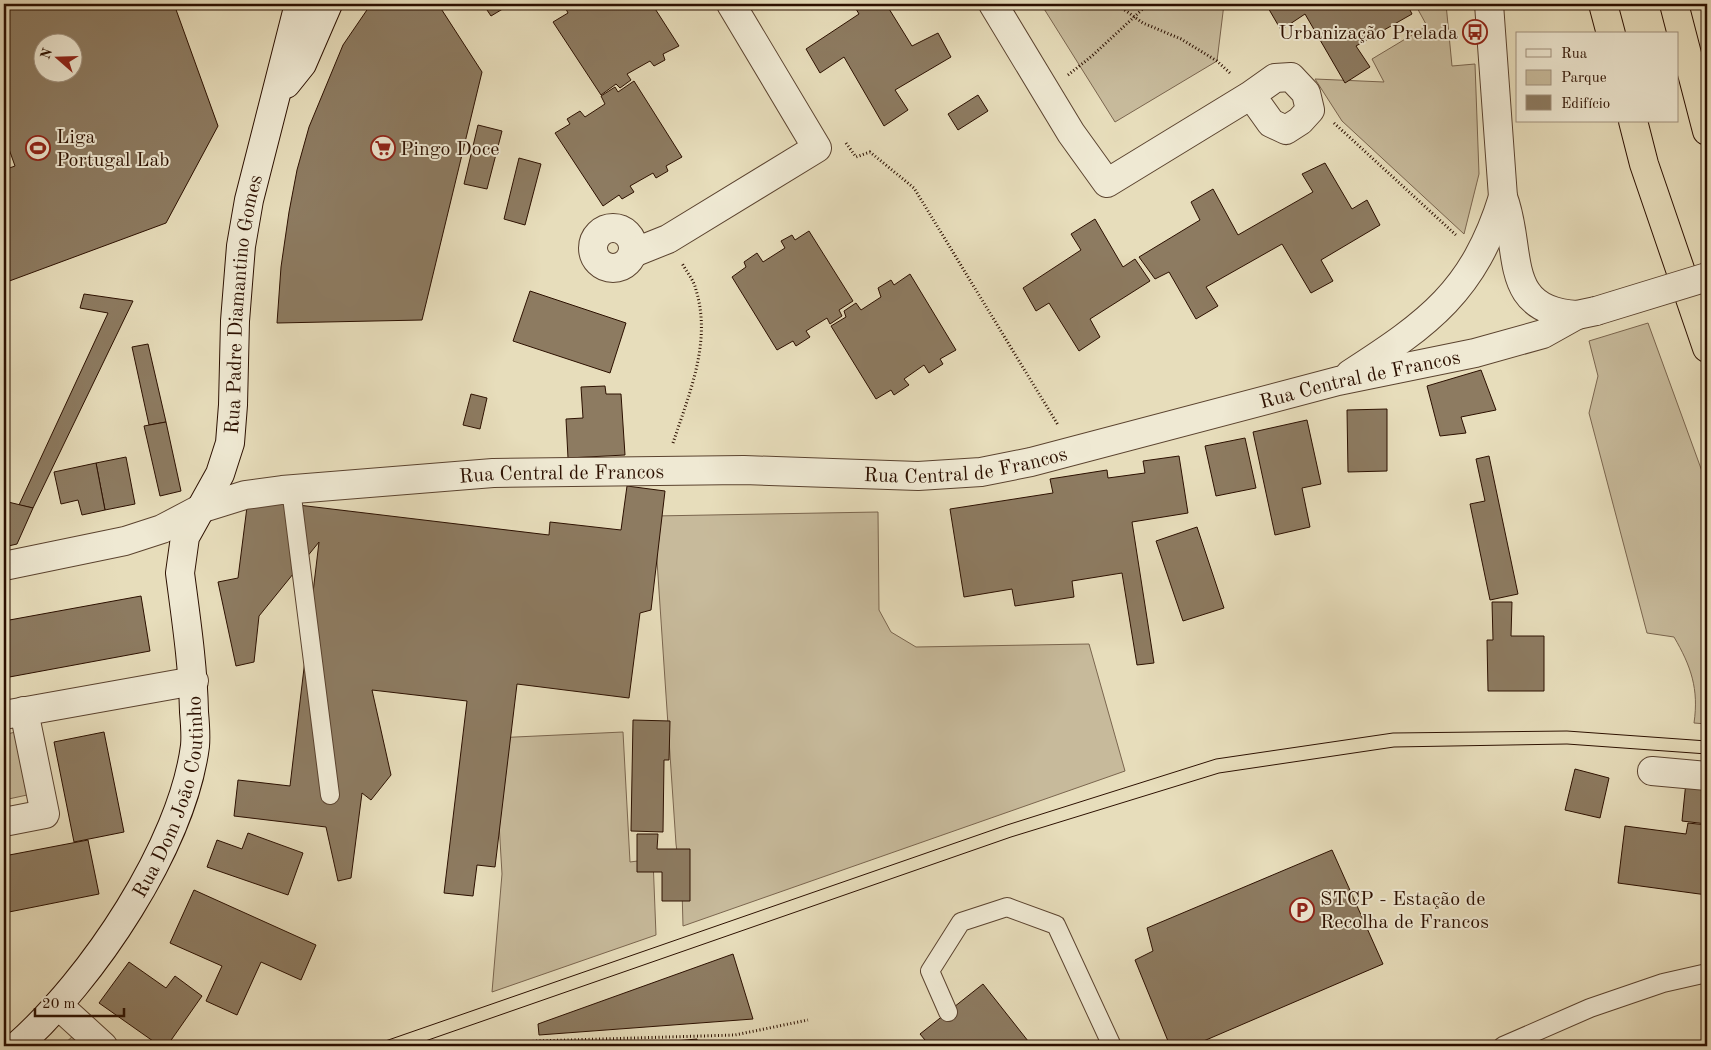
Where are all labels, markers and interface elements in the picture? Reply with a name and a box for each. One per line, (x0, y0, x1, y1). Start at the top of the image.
bus stop icon: Urbanização Prelada (1462, 19, 1488, 45)
place label: Urbanização Prelada (1278, 24, 1458, 44)
north arrow (32, 32, 82, 82)
legend (1516, 32, 1678, 122)
text: N (38, 46, 55, 61)
text: Rua (1561, 47, 1588, 62)
text: Parque (1561, 71, 1607, 86)
text: Edifício (1561, 97, 1610, 112)
place label: Liga Portugal Lab (56, 128, 170, 171)
sports icon: Liga Portugal Lab (25, 135, 51, 161)
supermarket icon: Pingo Doce (370, 135, 396, 161)
place label: Pingo Doce (400, 140, 500, 160)
street label: Rua Padre Diamantino Gomes (223, 173, 267, 435)
street label: Rua Central de Francos (1258, 348, 1462, 413)
street label: Rua Central de Francos (863, 445, 1070, 488)
street label: Rua Central de Francos (458, 463, 664, 488)
street label: Rua Dom João Coutinho (130, 695, 207, 902)
place label: STCP - Estação de Recolha de Francos (1320, 890, 1489, 933)
parking icon: STCP - Estação de Recolha de Francos (1289, 897, 1315, 923)
scale bar (35, 985, 124, 1017)
text: 20 m (42, 997, 76, 1012)

